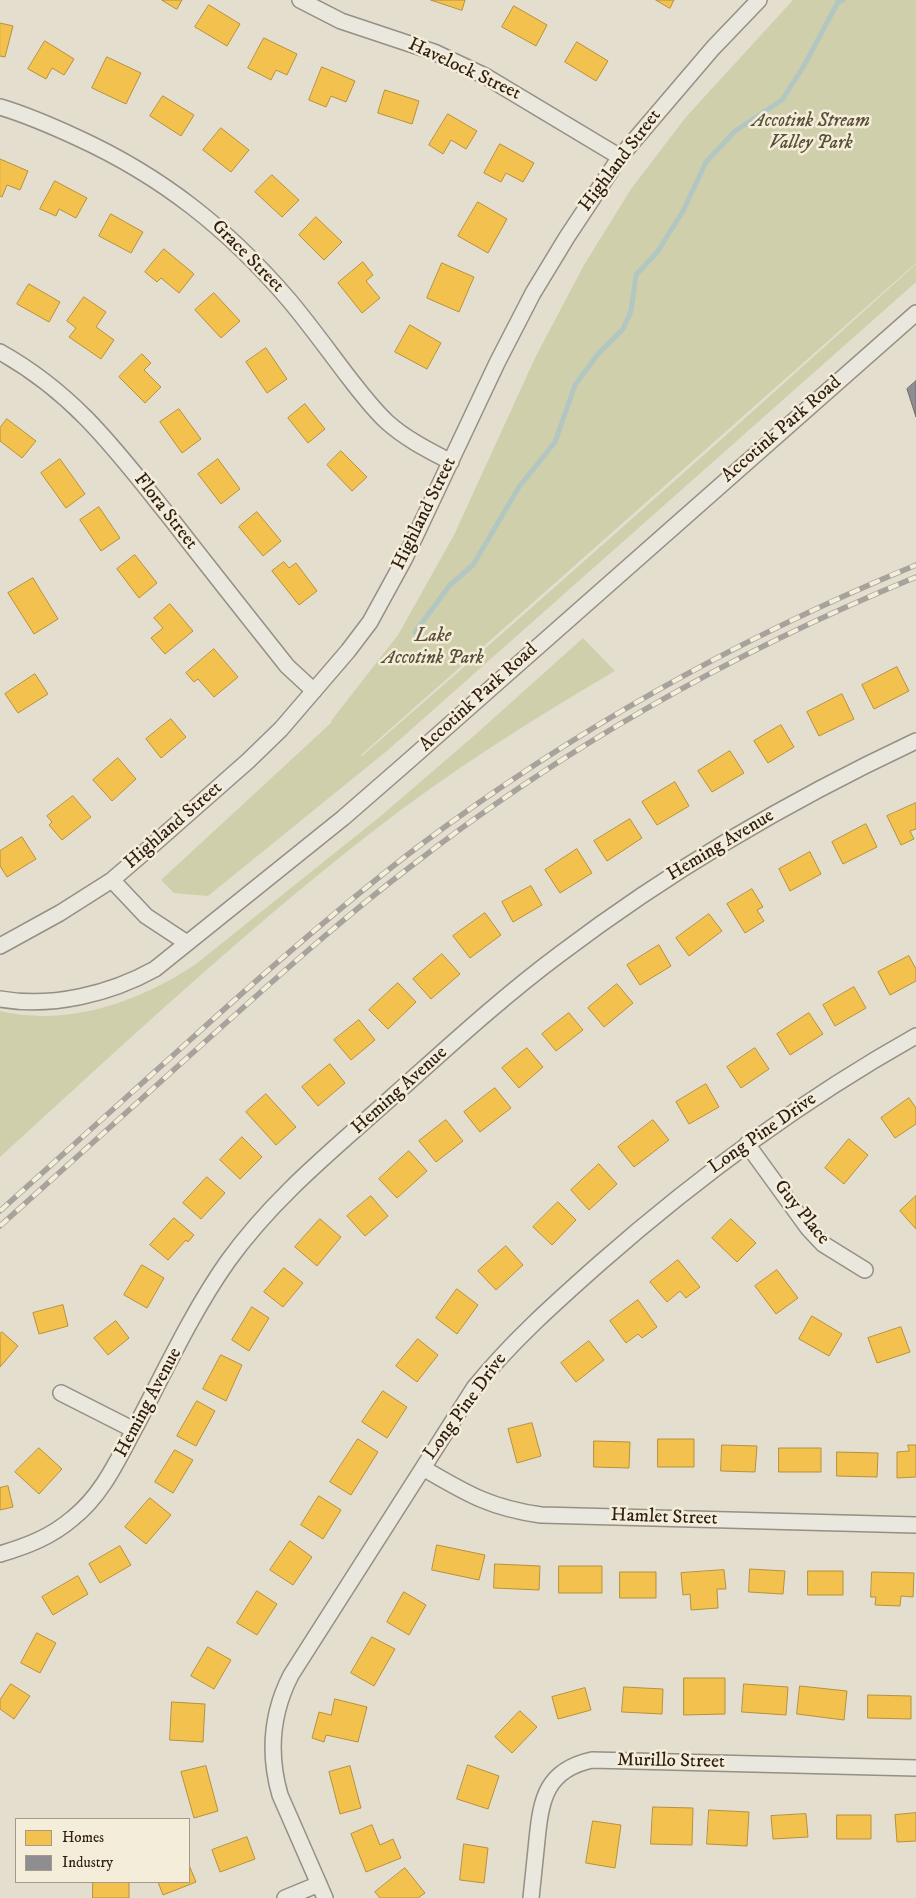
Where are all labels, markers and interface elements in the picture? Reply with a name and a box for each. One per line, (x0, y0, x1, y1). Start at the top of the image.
street label: Havelock Street (404, 34, 524, 106)
street label: Highland Street (575, 105, 667, 217)
park label: Accotink Stream Valley Park (752, 111, 870, 155)
street label: Grace Street (206, 216, 288, 298)
street label: Accotink Park Road (718, 372, 846, 488)
street label: Highland Street (388, 454, 462, 574)
street label: Flora Street (128, 469, 202, 555)
park label: Lake Accotink Park (382, 626, 484, 670)
street label: Accotink Park Road (415, 639, 543, 757)
street label: Highland Street (120, 777, 228, 875)
street label: Heming Avenue (663, 805, 779, 887)
street label: Heming Avenue (348, 1042, 452, 1140)
street label: Long Pine Drive (705, 1088, 821, 1180)
street label: Guy Place (768, 1176, 834, 1250)
street label: Heming Avenue (111, 1344, 187, 1462)
street label: Long Pine Drive (420, 1349, 512, 1465)
street label: Hamlet Street (610, 1505, 718, 1531)
street label: Murillo Street (617, 1750, 725, 1774)
legend (15, 1818, 190, 1883)
text: Homes (62, 1828, 104, 1847)
text: Industry (62, 1853, 113, 1872)

